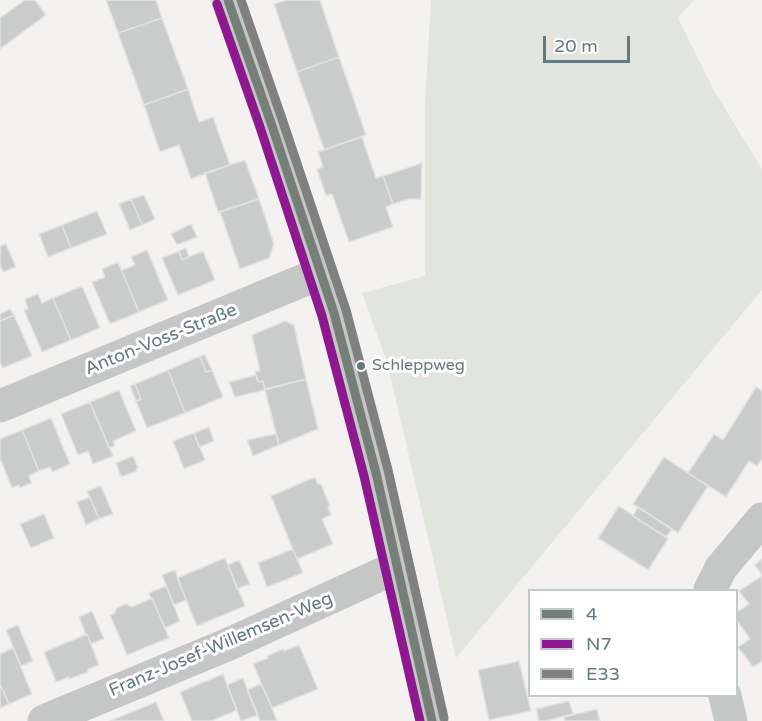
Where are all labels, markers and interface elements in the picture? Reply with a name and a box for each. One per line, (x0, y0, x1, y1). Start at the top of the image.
scale bar (546, 24, 633, 62)
text: 20 m (554, 35, 598, 57)
street label: Anton-Voss-Straße (82, 300, 240, 380)
place label: Schleppweg (372, 356, 465, 376)
marker: Schleppweg (355, 360, 367, 372)
street label: Franz-Josef-Willemsen-Weg (106, 588, 336, 702)
legend (528, 589, 738, 697)
text: 4 (586, 603, 597, 625)
text: N7 (586, 633, 612, 655)
text: E33 (586, 663, 620, 685)

